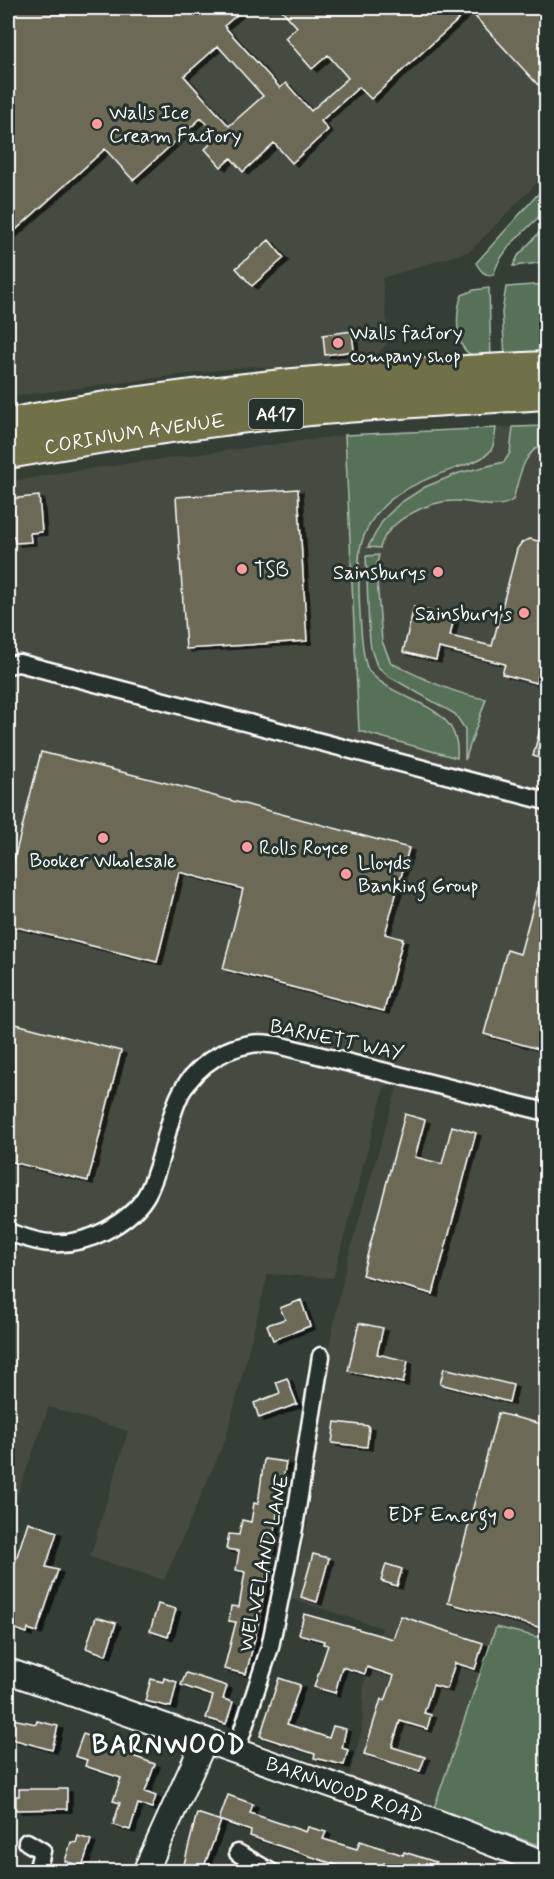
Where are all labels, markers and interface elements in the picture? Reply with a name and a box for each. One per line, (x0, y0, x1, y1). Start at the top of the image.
place label: Walls Ice Cream Factory (109, 100, 242, 150)
marker: Walls Ice Cream Factory (90, 117, 104, 131)
place label: Walls factory company shop (350, 320, 463, 370)
marker: Walls factory company shop (331, 336, 345, 350)
road number: A417 (249, 399, 303, 429)
street label: CORINIUM AVENUE (42, 408, 227, 462)
place label: TSB (254, 557, 289, 584)
place label: Sainsburys (333, 560, 426, 587)
marker: TSB (235, 562, 249, 576)
marker: Sainsburys (431, 565, 445, 579)
place label: Sainsbury's (415, 601, 512, 628)
marker: Sainsbury's (517, 606, 531, 620)
marker: Booker Wholesale (96, 831, 110, 845)
place label: Rolls Royce (259, 835, 348, 862)
marker: Rolls Royce (240, 840, 254, 854)
place label: Booker Wholesale (30, 848, 176, 875)
place label: Lloyds Banking Group (358, 850, 478, 902)
marker: Lloyds Banking Group (339, 867, 353, 881)
street label: BARNETT WAY (267, 1013, 406, 1068)
street label: WELVELAND LANE (232, 1472, 297, 1655)
place label: EDF Energy (388, 1502, 497, 1531)
marker: EDF Energy (502, 1507, 516, 1521)
district label: BARNWOOD (92, 1729, 246, 1763)
street label: BARNWOOD ROAD (262, 1751, 427, 1831)

